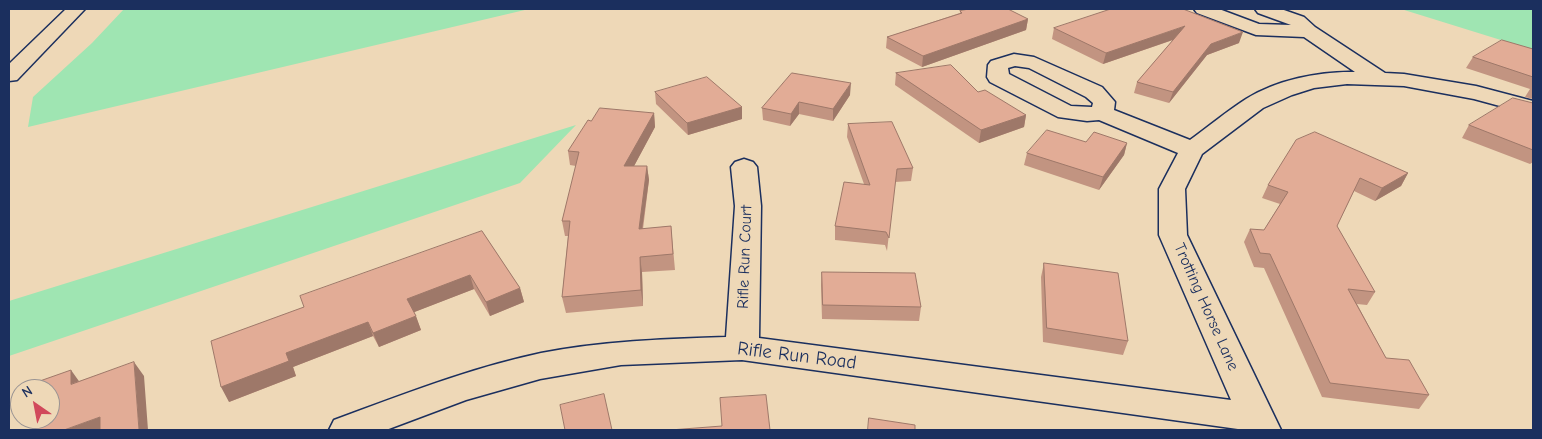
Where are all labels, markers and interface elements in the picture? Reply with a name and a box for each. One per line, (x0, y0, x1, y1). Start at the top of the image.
street label: Rifle Run Court (734, 205, 756, 309)
street label: Trotting Horse Lane (1169, 240, 1243, 374)
street label: Rifle Run Road (736, 337, 858, 375)
north arrow (10, 379, 60, 429)
text: N (19, 382, 36, 401)

